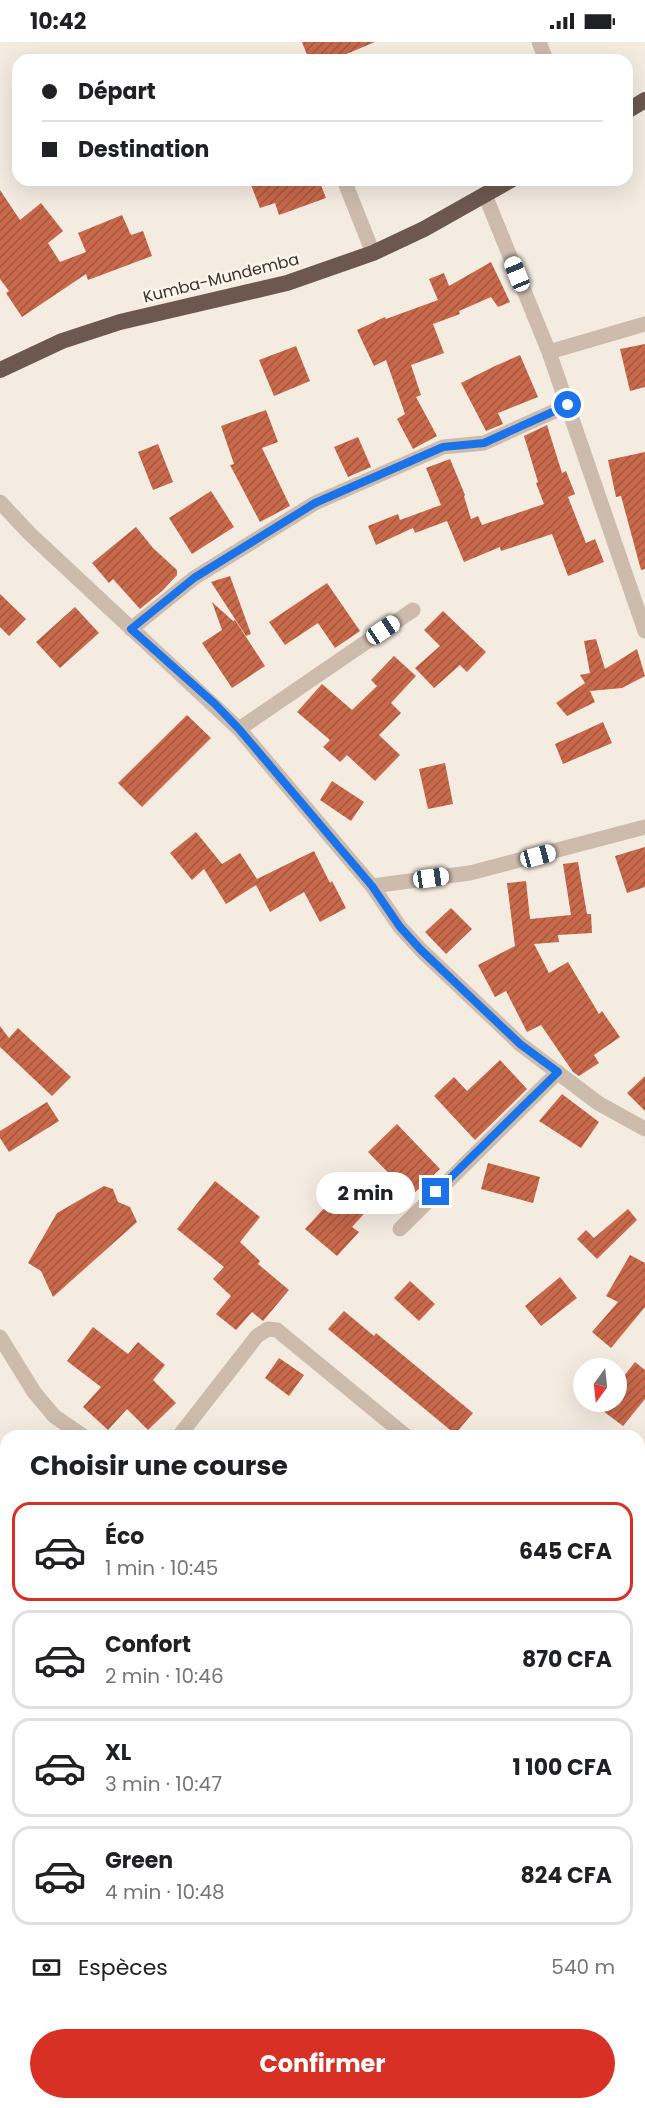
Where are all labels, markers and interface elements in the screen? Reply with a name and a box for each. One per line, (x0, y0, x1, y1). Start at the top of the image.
text: 10:42 (30, 6, 86, 37)
text: Départ (78, 76, 156, 107)
text: Destination (78, 134, 209, 165)
street label: Kumba-Mundemba (141, 248, 301, 308)
car (502, 254, 532, 294)
route start (554, 391, 581, 418)
car (363, 612, 403, 648)
car (518, 843, 558, 869)
car (412, 867, 450, 889)
callout: 2 min (316, 1171, 415, 1213)
route end (422, 1178, 449, 1205)
text: 2 min (337, 1179, 394, 1207)
north arrow (573, 1358, 627, 1412)
map controls (573, 1358, 627, 1412)
text: Choisir une course (30, 1447, 288, 1484)
text: Éco (105, 1521, 144, 1552)
icon: car (33, 1525, 87, 1579)
text: 645 CFA (519, 1536, 612, 1567)
text: 1 min · 10:45 (105, 1554, 218, 1582)
text: Confort (105, 1629, 191, 1660)
icon: car (33, 1633, 87, 1687)
text: 870 CFA (522, 1644, 612, 1675)
text: 2 min · 10:46 (105, 1662, 224, 1690)
text: XL (105, 1737, 131, 1768)
icon: car (33, 1741, 87, 1795)
text: 1 100 CFA (512, 1752, 612, 1783)
text: 3 min · 10:47 (105, 1770, 222, 1798)
text: Green (105, 1845, 173, 1876)
icon: car (33, 1849, 87, 1903)
text: 824 CFA (521, 1860, 612, 1891)
text: 4 min · 10:48 (105, 1878, 225, 1906)
icon: cash (30, 1951, 63, 1984)
text: Espèces (78, 1952, 168, 1983)
text: 540 m (551, 1953, 615, 1981)
button: Confirmer (30, 2029, 615, 2098)

